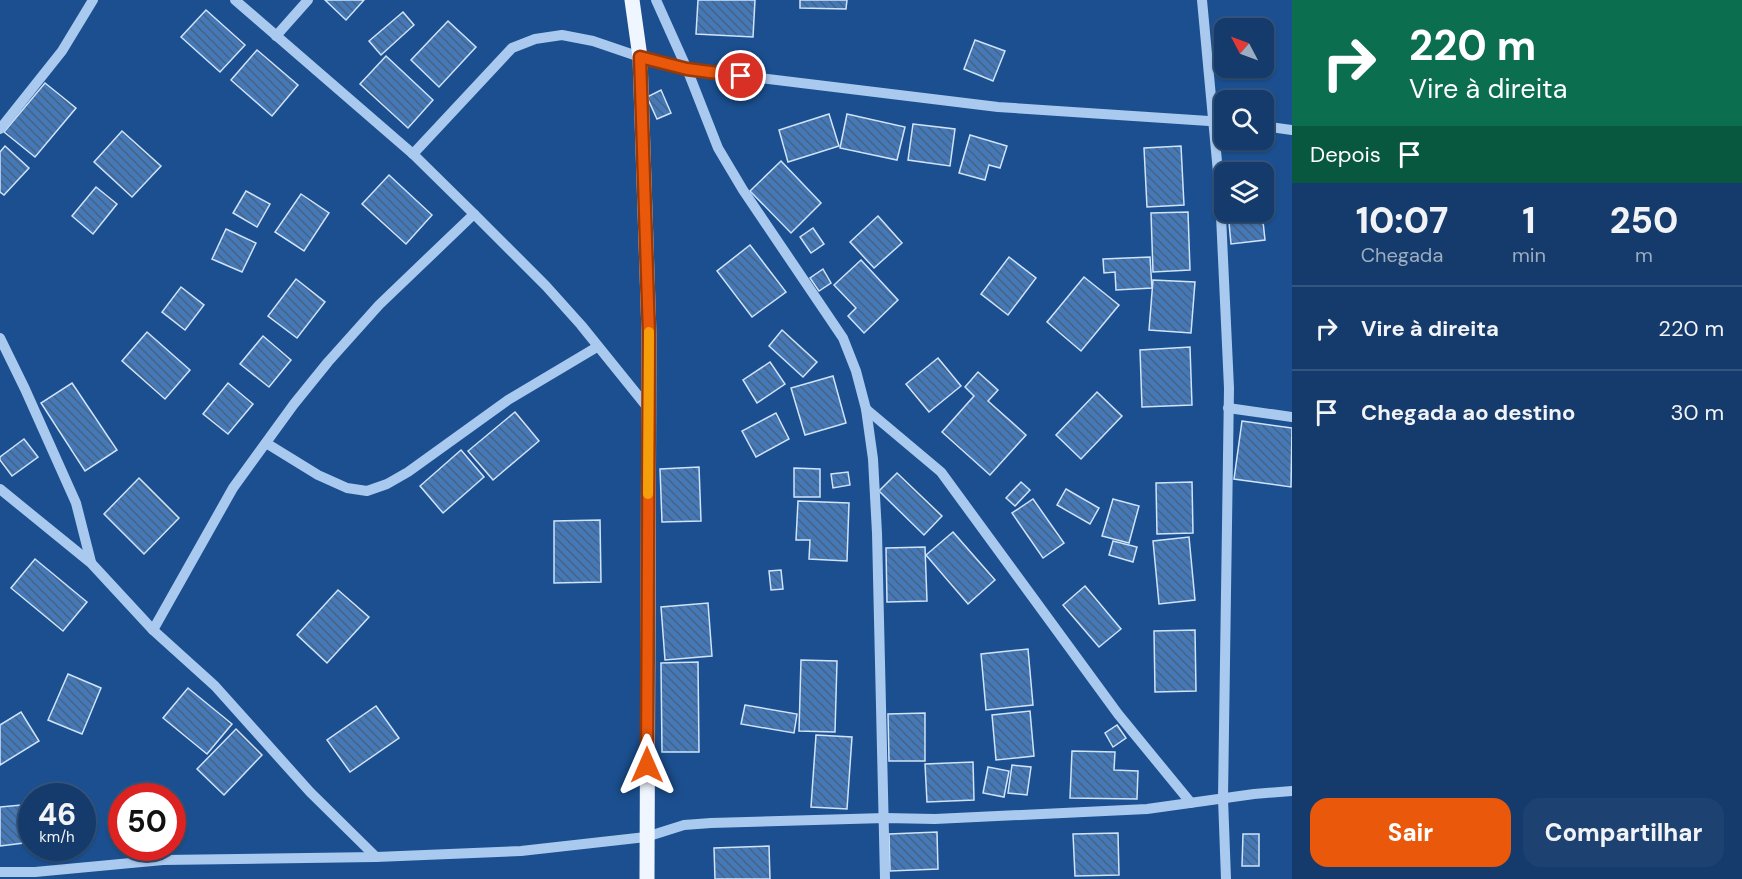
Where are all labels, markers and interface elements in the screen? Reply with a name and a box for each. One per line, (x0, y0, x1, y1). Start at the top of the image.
north arrow (1214, 18, 1274, 78)
map controls (1214, 18, 1274, 222)
text: 220 m (1409, 18, 1536, 73)
icon: right (1310, 24, 1388, 102)
pin (715, 50, 766, 101)
icon: arrive (724, 59, 757, 92)
text: Vire à direita (1409, 71, 1567, 106)
button: search (1214, 90, 1274, 150)
icon: arrive (1393, 138, 1426, 171)
text: Depois (1310, 140, 1381, 169)
button: layers (1214, 162, 1274, 222)
text: 10:07 (1356, 197, 1448, 244)
text: 1 (1522, 197, 1536, 244)
text: 250 (1610, 197, 1678, 244)
text: Chegada (1361, 242, 1443, 268)
text: min (1512, 242, 1546, 268)
text: m (1635, 242, 1653, 268)
icon: right (1310, 312, 1343, 345)
text: Vire à direita (1361, 314, 1499, 343)
text: 220 m (1658, 314, 1724, 343)
icon: arrive (1310, 396, 1343, 429)
text: Chegada ao destino (1361, 398, 1575, 427)
text: 30 m (1670, 398, 1724, 427)
position arrow (615, 733, 679, 797)
speed limit sign: 50 (108, 783, 186, 861)
text: 46 (38, 795, 76, 834)
button: Sair (1310, 798, 1511, 867)
button: Compartilhar (1523, 798, 1724, 867)
text: km/h (39, 827, 75, 847)

